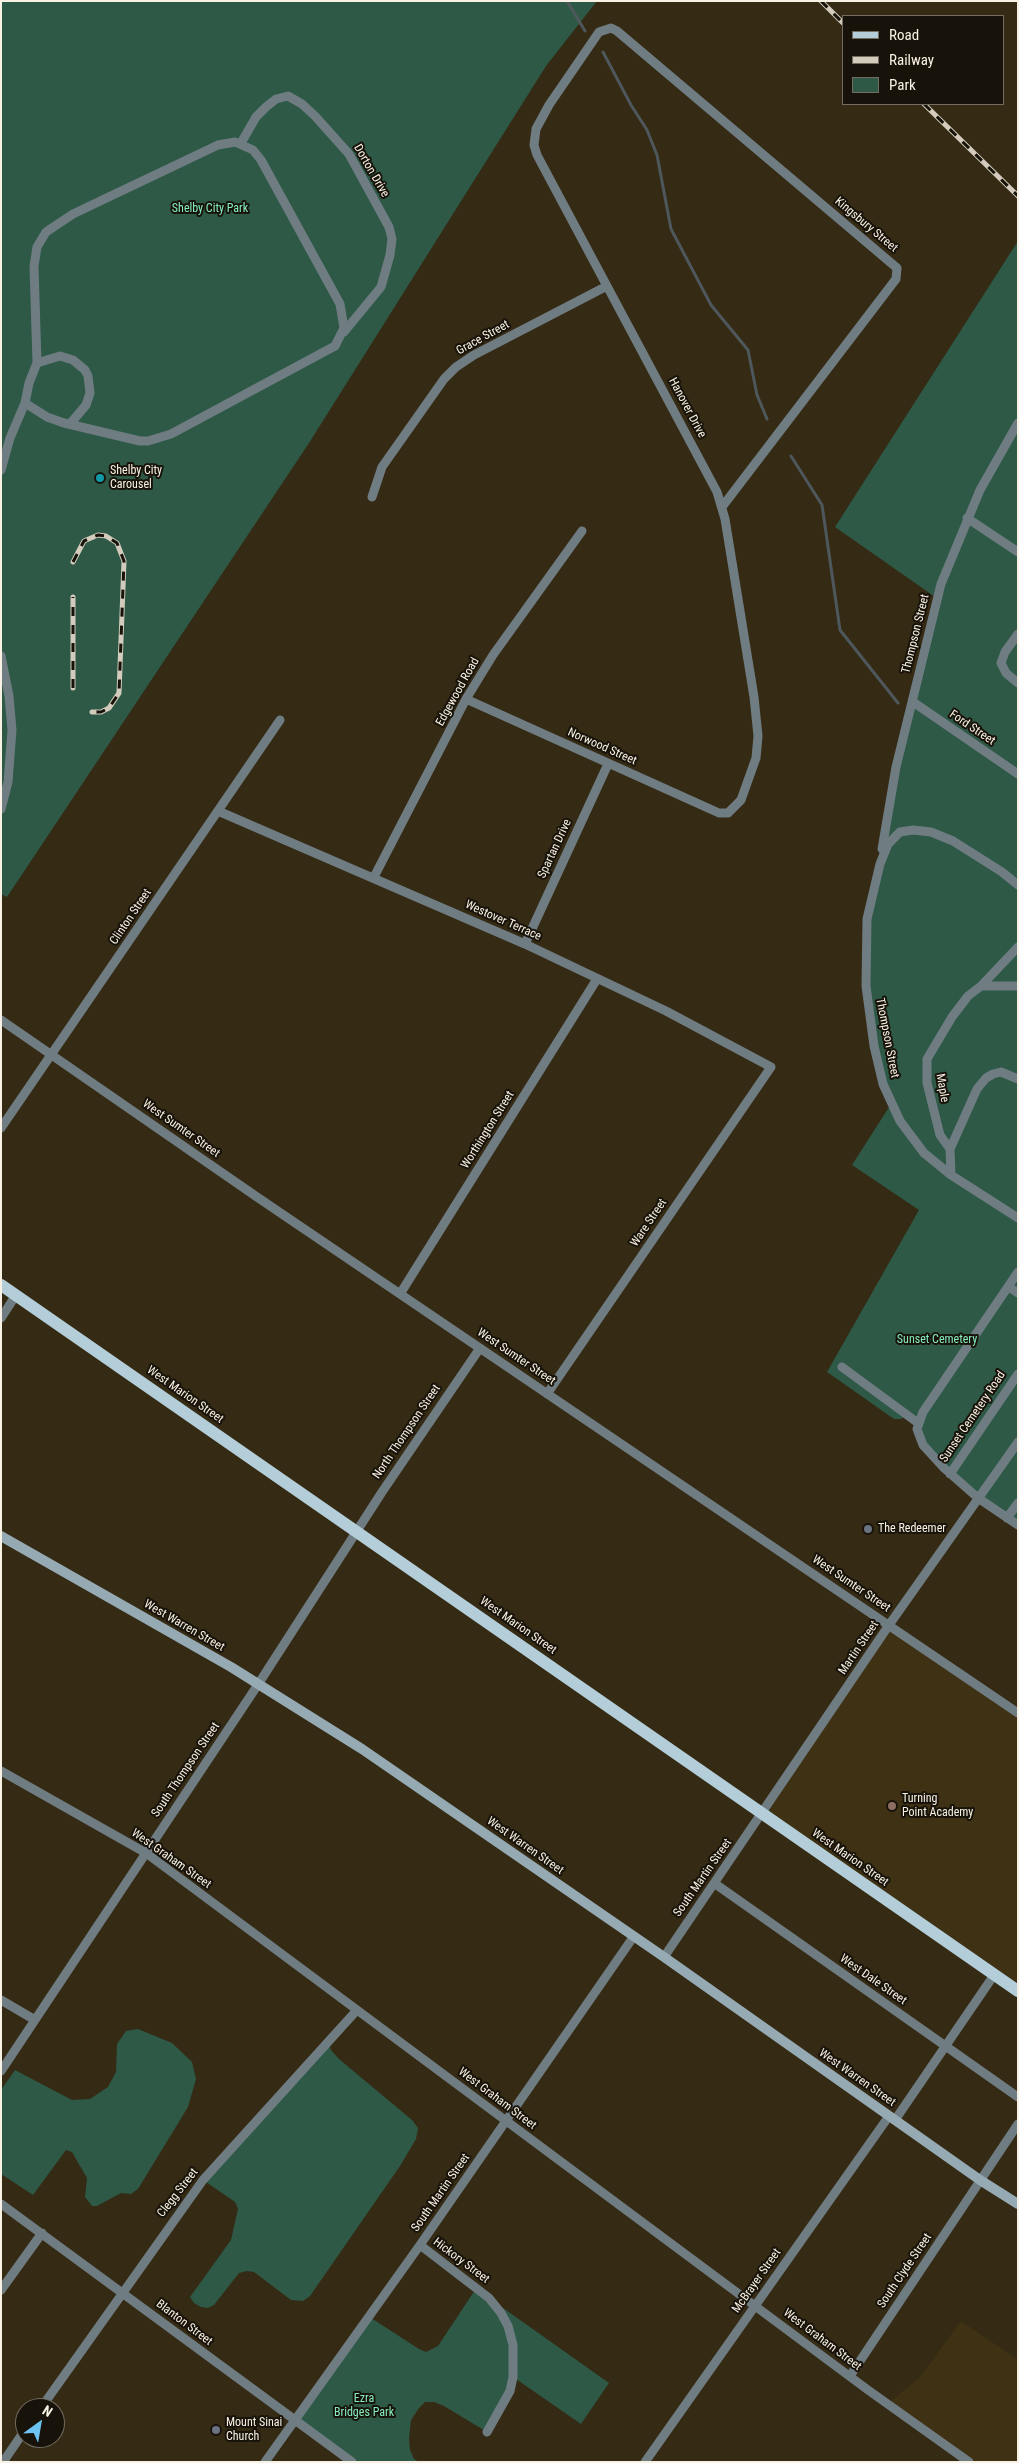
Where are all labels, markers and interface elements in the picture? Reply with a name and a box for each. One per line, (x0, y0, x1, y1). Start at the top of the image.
legend (842, 15, 1004, 105)
text: Road (889, 26, 919, 44)
text: Railway (889, 51, 934, 69)
text: Park (889, 76, 916, 94)
street label: Dorton Drive (350, 142, 392, 200)
street label: Kingsbury Street (832, 194, 900, 256)
park label: Shelby City Park (172, 202, 248, 216)
street label: Grace Street (454, 318, 512, 358)
street label: Hanover Drive (665, 375, 709, 441)
place label: Shelby City Carousel (110, 464, 162, 492)
marker: Shelby City Carousel (94, 472, 106, 484)
street label: Thompson Street (899, 593, 933, 675)
street label: Edgewood Road (433, 655, 483, 729)
street label: Ford Street (946, 707, 998, 749)
street label: Norwood Street (565, 725, 639, 769)
street label: Spartan Drive (535, 817, 575, 881)
street label: Clinton Street (107, 886, 155, 948)
street label: Westover Terrace (463, 898, 543, 944)
street label: Thompson Street (872, 997, 902, 1079)
street label: Maple (932, 1072, 952, 1104)
street label: Worthington Street (458, 1088, 518, 1172)
street label: West Sumter Street (140, 1097, 222, 1161)
street label: Ware Street (628, 1196, 670, 1250)
street label: West Sumter Street (474, 1326, 558, 1388)
park label: Sunset Cemetery (897, 1333, 977, 1347)
street label: West Marion Street (144, 1363, 226, 1427)
street label: Sunset Cemetery Road (937, 1369, 1009, 1465)
street label: North Thompson Street (370, 1382, 444, 1482)
place label: The Redeemer (878, 1522, 946, 1536)
marker: The Redeemer (862, 1523, 874, 1535)
street label: West Sumter Street (809, 1553, 893, 1615)
street label: West Marion Street (477, 1594, 559, 1658)
street label: West Warren Street (141, 1597, 227, 1655)
street label: Martin Street (836, 1618, 882, 1678)
street label: South Thompson Street (149, 1720, 223, 1820)
place label: Turning Point Academy (902, 1792, 973, 1820)
marker: Turning Point Academy (886, 1800, 898, 1812)
street label: West Warren Street (484, 1814, 566, 1878)
street label: West Graham Street (128, 1826, 214, 1892)
street label: West Marion Street (809, 1826, 891, 1890)
street label: South Martin Street (671, 1836, 735, 1920)
street label: West Dale Street (837, 1952, 909, 2008)
street label: West Warren Street (816, 2046, 898, 2110)
street label: West Graham Street (455, 2065, 539, 2133)
street label: South Martin Street (409, 2151, 473, 2235)
street label: Clegg Street (155, 2166, 201, 2220)
street label: South Clyde Street (875, 2231, 935, 2311)
street label: Hickory Street (430, 2235, 492, 2287)
street label: McBrayer Street (730, 2246, 784, 2316)
street label: Blanton Street (153, 2297, 215, 2349)
street label: West Graham Street (780, 2306, 864, 2374)
park label: Ezra Bridges Park (334, 2392, 394, 2420)
north arrow (15, 2398, 65, 2448)
text: N (40, 2402, 55, 2420)
place label: Mount Sinai Church (226, 2416, 282, 2444)
marker: Mount Sinai Church (210, 2424, 222, 2436)

